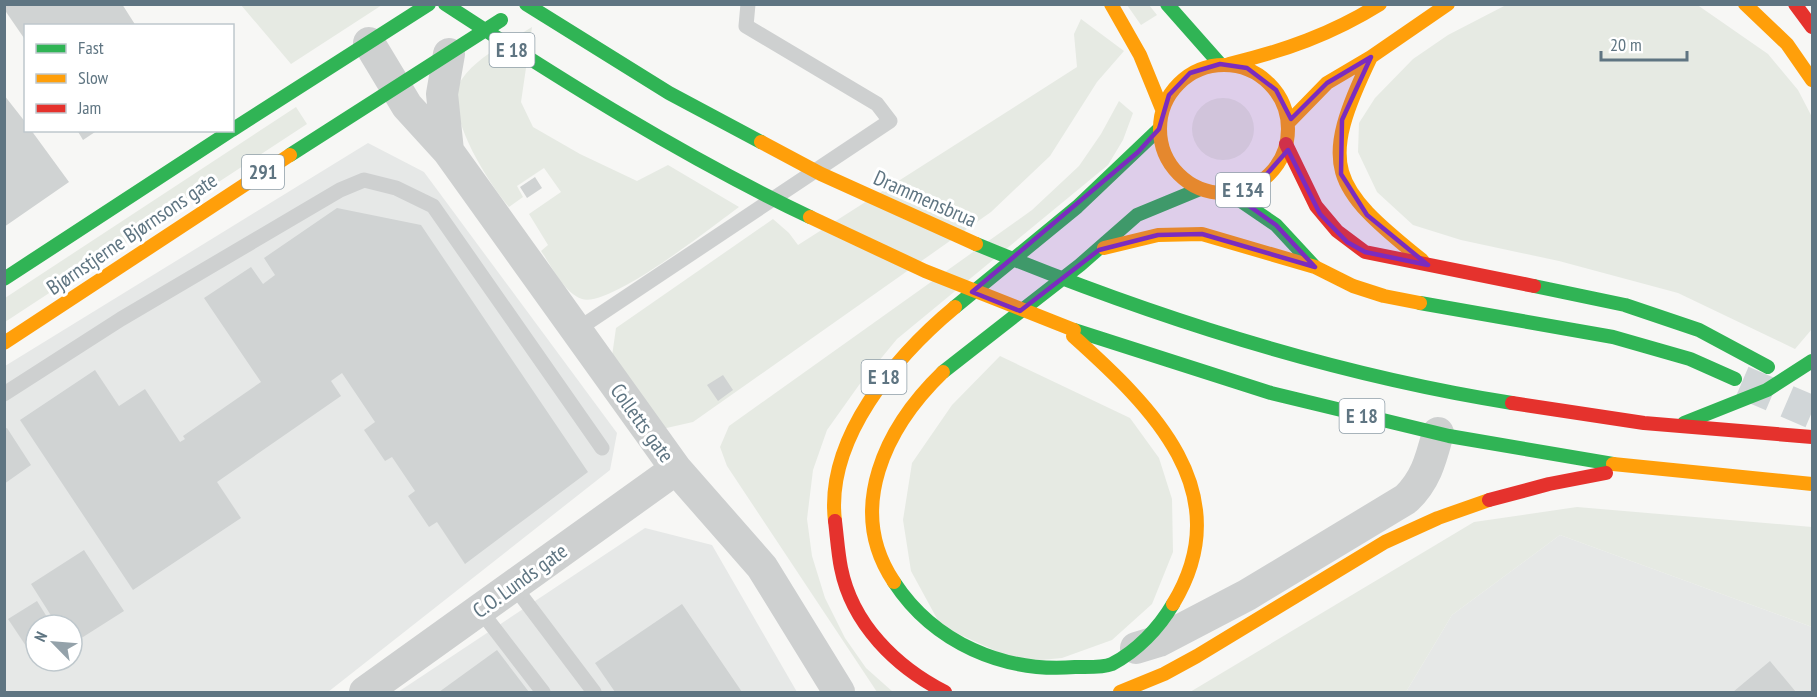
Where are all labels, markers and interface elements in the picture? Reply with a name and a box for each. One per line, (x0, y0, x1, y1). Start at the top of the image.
legend (24, 24, 234, 132)
scale bar (1601, 24, 1686, 62)
road number: E 18 (490, 33, 534, 67)
text: 20 m (1610, 33, 1642, 56)
text: Fast (78, 36, 104, 59)
text: Slow (78, 66, 109, 89)
text: Jam (77, 96, 101, 119)
road number: 291 (242, 155, 284, 189)
street label: Drammensbrua (870, 164, 981, 233)
street label: Bjørnstjerne Bjørnsons gate (41, 166, 222, 301)
road number: E 134 (1216, 173, 1270, 207)
road number: E 18 (862, 360, 906, 394)
street label: Colletts gate (605, 378, 680, 468)
road number: E 18 (1340, 399, 1384, 433)
street label: C.O. Lunds gate (467, 537, 572, 624)
north arrow (24, 613, 84, 673)
text: N (30, 629, 51, 645)

